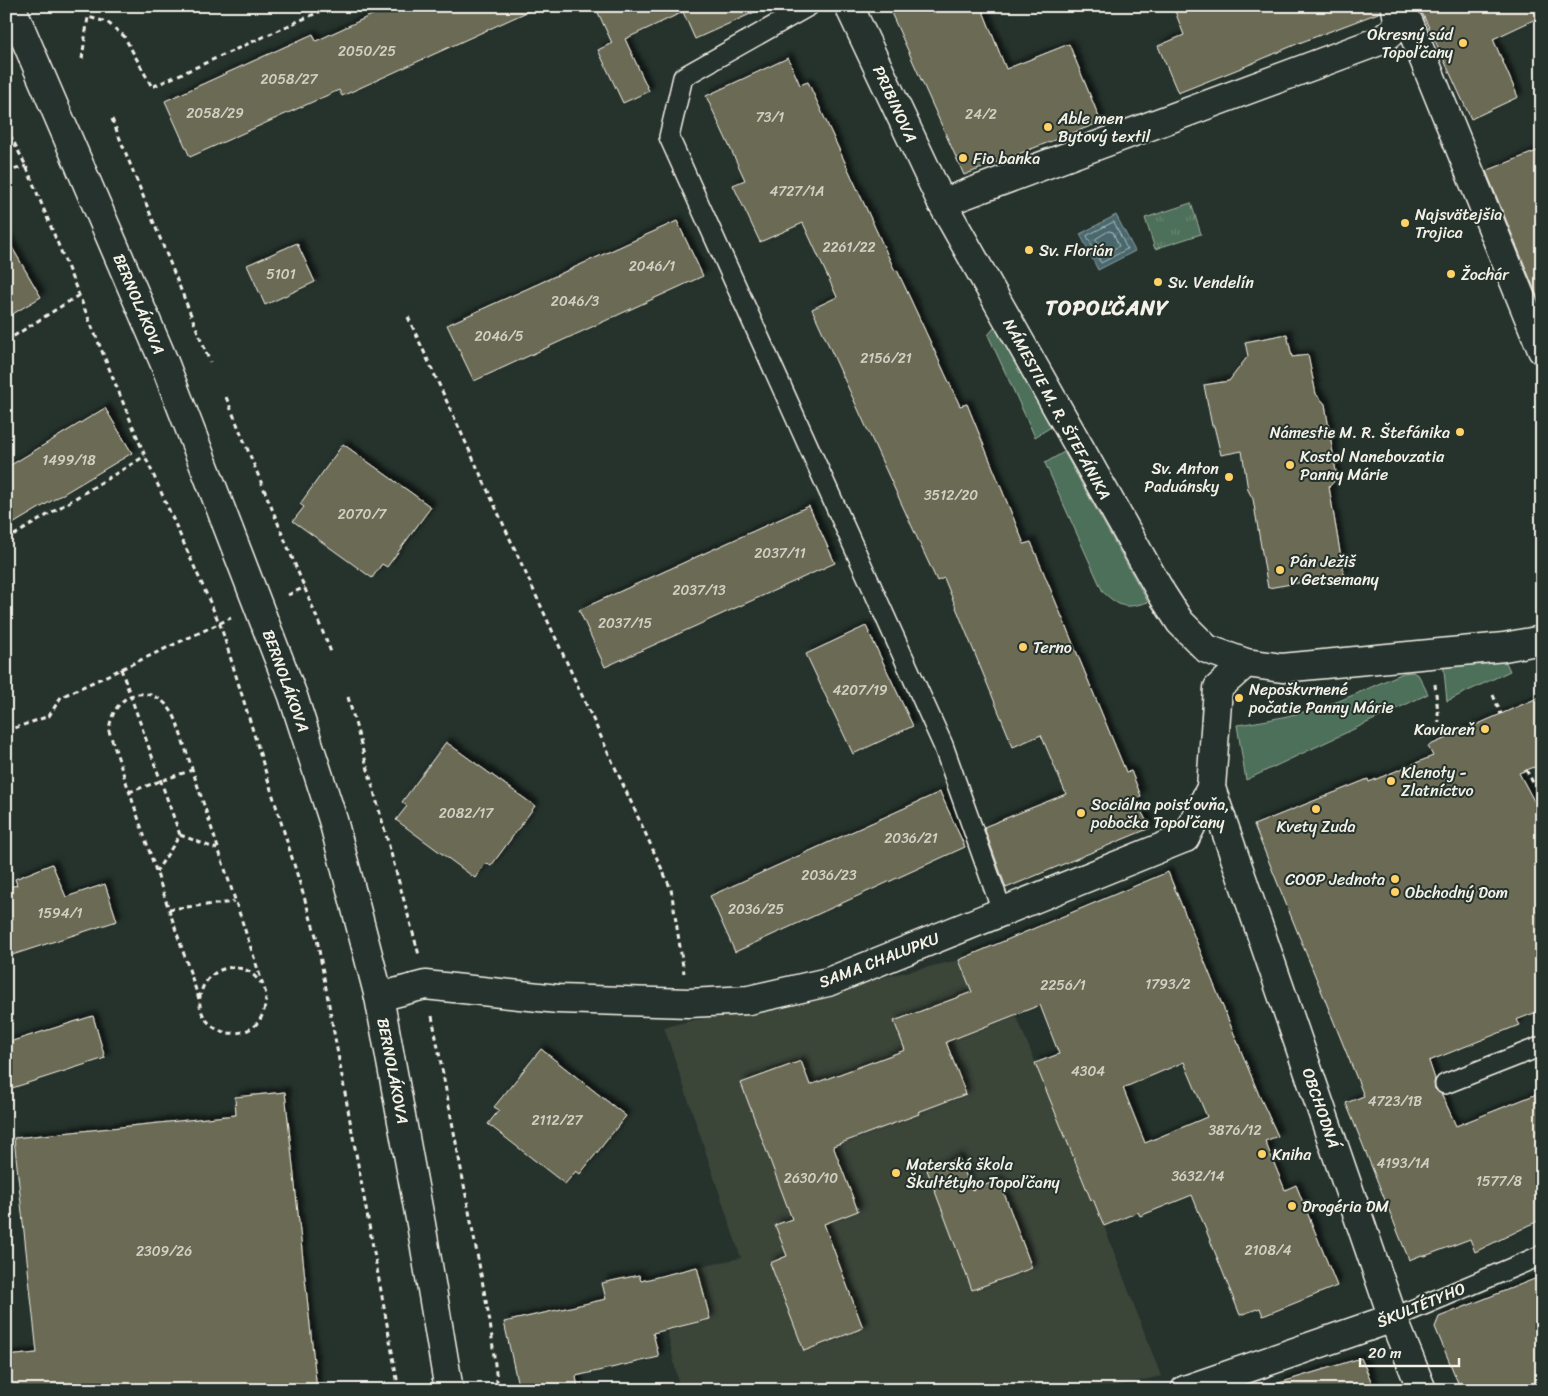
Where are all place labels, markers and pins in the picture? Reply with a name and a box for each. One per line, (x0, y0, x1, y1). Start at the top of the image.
place label: Okresný súd Topoľčany (1367, 20, 1455, 67)
marker: Okresný súd Topoľčany (1457, 37, 1469, 49)
place label: Able men Bytový textil (1057, 104, 1151, 151)
marker: Able men Bytový textil (1042, 121, 1054, 133)
place label: Fio banka (973, 144, 1040, 173)
marker: Fio banka (957, 152, 969, 164)
place label: Najsvätejšia Trojica (1415, 200, 1502, 247)
marker: Najsvätejšia Trojica (1399, 217, 1411, 229)
place label: Sv. Florián (1039, 236, 1114, 265)
marker: Sv. Florián (1023, 244, 1035, 256)
place label: Žochár (1461, 260, 1510, 289)
place label: Sv. Vendelín (1168, 268, 1254, 297)
marker: Žochár (1445, 268, 1457, 280)
marker: Sv. Vendelín (1152, 276, 1164, 288)
place label: Námestie M. R. Štefánika (1270, 418, 1450, 447)
marker: Námestie M. R. Štefánika (1454, 426, 1466, 438)
place label: Kostol Nanebovzatia Panny Márie (1300, 442, 1445, 489)
place label: Sv. Anton Paduánsky (1144, 454, 1220, 501)
marker: Kostol Nanebovzatia Panny Márie (1284, 459, 1296, 471)
marker: Sv. Anton Paduánsky (1223, 471, 1235, 483)
place label: Pán Ježiš v Getsemany (1290, 547, 1380, 594)
marker: Pán Ježiš v Getsemany (1274, 564, 1286, 576)
place label: Terno (1033, 633, 1072, 662)
marker: Terno (1017, 641, 1029, 653)
place label: Nepoškvrnené počatie Panny Márie (1248, 675, 1394, 722)
marker: Nepoškvrnené počatie Panny Márie (1233, 692, 1245, 704)
place label: Kaviareň (1414, 715, 1475, 744)
marker: Kaviareň (1479, 723, 1491, 735)
place label: Klenoty - Zlatníctvo (1401, 758, 1474, 805)
marker: Klenoty - Zlatníctvo (1385, 775, 1397, 787)
place label: Sociálna poisťovňa, pobočka Topoľčany (1090, 790, 1230, 837)
marker: Kvety Zuda (1310, 803, 1322, 815)
marker: Sociálna poisťovňa, pobočka Topoľčany (1075, 807, 1087, 819)
place label: Kvety Zuda (1276, 812, 1356, 841)
place label: COOP Jednota (1285, 865, 1385, 894)
marker: COOP Jednota (1389, 873, 1401, 885)
place label: Obchodný Dom (1405, 878, 1508, 907)
marker: Obchodný Dom (1389, 886, 1401, 898)
place label: Kniha (1272, 1140, 1312, 1169)
marker: Kniha (1256, 1148, 1268, 1160)
place label: Materská škola Škultétyho Topoľčany (906, 1150, 1061, 1197)
marker: Materská škola Škultétyho Topoľčany (890, 1167, 902, 1179)
place label: Drogéria DM (1302, 1192, 1389, 1221)
marker: Drogéria DM (1286, 1200, 1298, 1212)

